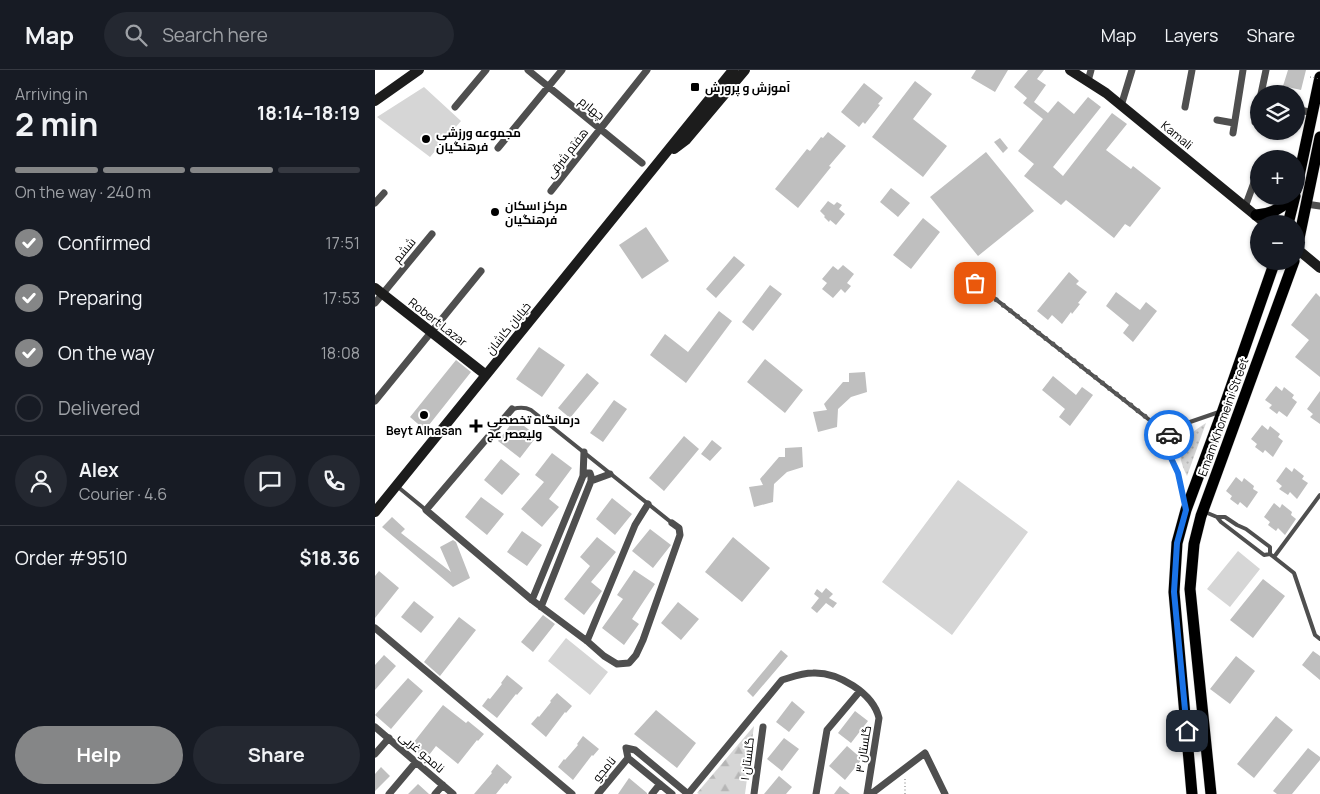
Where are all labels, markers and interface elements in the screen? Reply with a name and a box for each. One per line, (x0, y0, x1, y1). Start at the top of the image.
search box (104, 12, 454, 57)
text: Map (25, 18, 74, 51)
icon: search (122, 21, 150, 49)
text: Search here (162, 22, 268, 48)
text: Map (1101, 23, 1136, 47)
text: Layers (1164, 23, 1218, 47)
text: Share (1246, 23, 1295, 47)
place label: آموزش و پرورش (705, 79, 790, 97)
marker: آموزش و پرورش (689, 81, 701, 93)
text: Arriving in (15, 83, 88, 105)
map controls (1250, 85, 1305, 270)
button: layers (1250, 85, 1305, 140)
street label: چهارم (575, 92, 609, 124)
text: 18:14–18:19 (257, 100, 360, 126)
text: 2 min (15, 102, 98, 146)
street label: Kamali (1158, 117, 1196, 153)
place label: مجموعه ورزشی فرهنگیان (436, 124, 521, 155)
street label: هفتم شرقی (542, 124, 592, 182)
marker: مجموعه ورزشی فرهنگیان (420, 133, 432, 145)
button: + (1250, 150, 1305, 205)
text: On the way · 240 m (15, 181, 151, 203)
place label: مرکز اسکان فرهنگیان (505, 197, 567, 228)
marker: مرکز اسکان فرهنگیان (489, 206, 501, 218)
button: − (1250, 215, 1305, 270)
icon: check (15, 229, 43, 257)
text: Confirmed (58, 230, 151, 256)
text: 17:51 (325, 232, 360, 254)
street label: ششم (388, 234, 420, 266)
pin (954, 262, 996, 304)
icon: bag (961, 269, 989, 297)
icon: check (15, 284, 43, 312)
text: Preparing (58, 285, 143, 311)
text: 17:53 (323, 287, 360, 309)
street label: Robert Lazar (405, 294, 471, 351)
street label: خیابان کاشان (481, 298, 535, 358)
icon: check (15, 339, 43, 367)
text: On the way (58, 340, 155, 366)
text: 18:08 (321, 342, 360, 364)
street label: Emam Khomeini Street (1194, 355, 1252, 479)
text: Delivered (58, 395, 140, 421)
marker: Beyt Alhasan (418, 409, 430, 421)
courier (1144, 410, 1194, 460)
place label: درمانگاه تخصصی ولیعصر عج (487, 411, 580, 443)
marker: درمانگاه تخصصی ولیعصر عج (469, 419, 483, 433)
icon: car (1155, 421, 1183, 449)
place label: Beyt Alhasan (386, 422, 462, 439)
button: person (15, 455, 67, 507)
button: chat (244, 455, 296, 507)
button: phone (308, 455, 360, 507)
text: Alex (79, 457, 119, 483)
text: Courier · 4.6 (79, 483, 167, 505)
text: Order #9510 (15, 545, 128, 571)
text: $18.36 (299, 545, 360, 571)
pin (1166, 710, 1208, 752)
icon: home (1173, 717, 1201, 745)
street label: گلستان ۳ (851, 724, 875, 774)
button: Help (15, 726, 183, 784)
button: Share (193, 726, 360, 784)
street label: نامجو غربی (395, 727, 449, 777)
street label: گلستان ۱ (736, 736, 758, 782)
street label: نامجو (588, 753, 620, 785)

